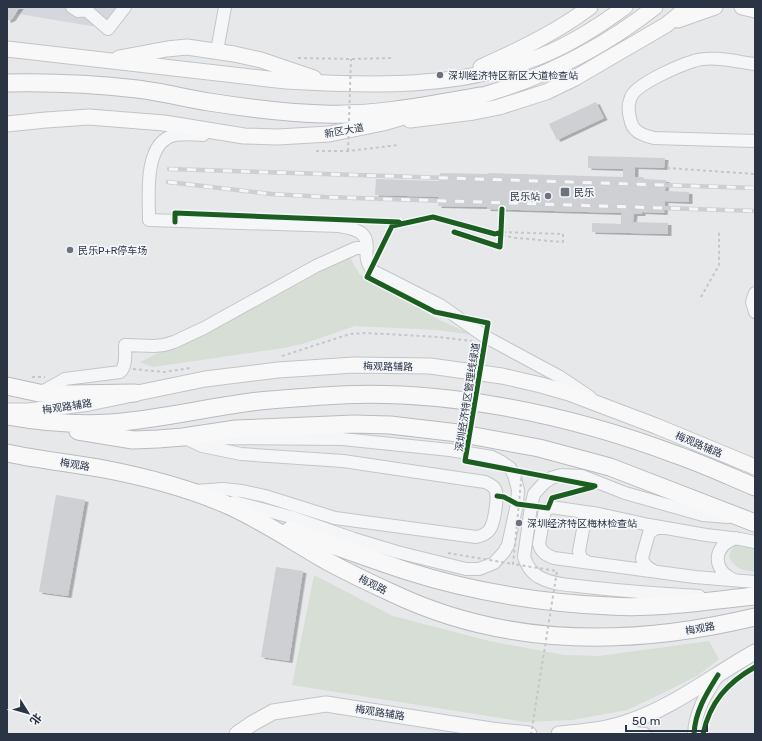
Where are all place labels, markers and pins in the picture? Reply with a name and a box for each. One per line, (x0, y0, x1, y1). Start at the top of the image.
marker: 深圳经济特区新区大道检查站 (435, 70, 445, 80)
place label: 深圳经济特区新区大道检查站 (448, 70, 578, 82)
marker: 民乐 (559, 186, 571, 198)
place label: 民乐 (574, 187, 594, 199)
place label: 民乐站 (510, 191, 540, 203)
marker: 民乐站 (543, 191, 553, 201)
marker: 民乐P+R停车场 (65, 245, 75, 255)
place label: 民乐P+R停车场 (78, 245, 147, 257)
marker: 深圳经济特区梅林检查站 (514, 518, 524, 528)
place label: 深圳经济特区梅林检查站 (527, 518, 637, 530)

